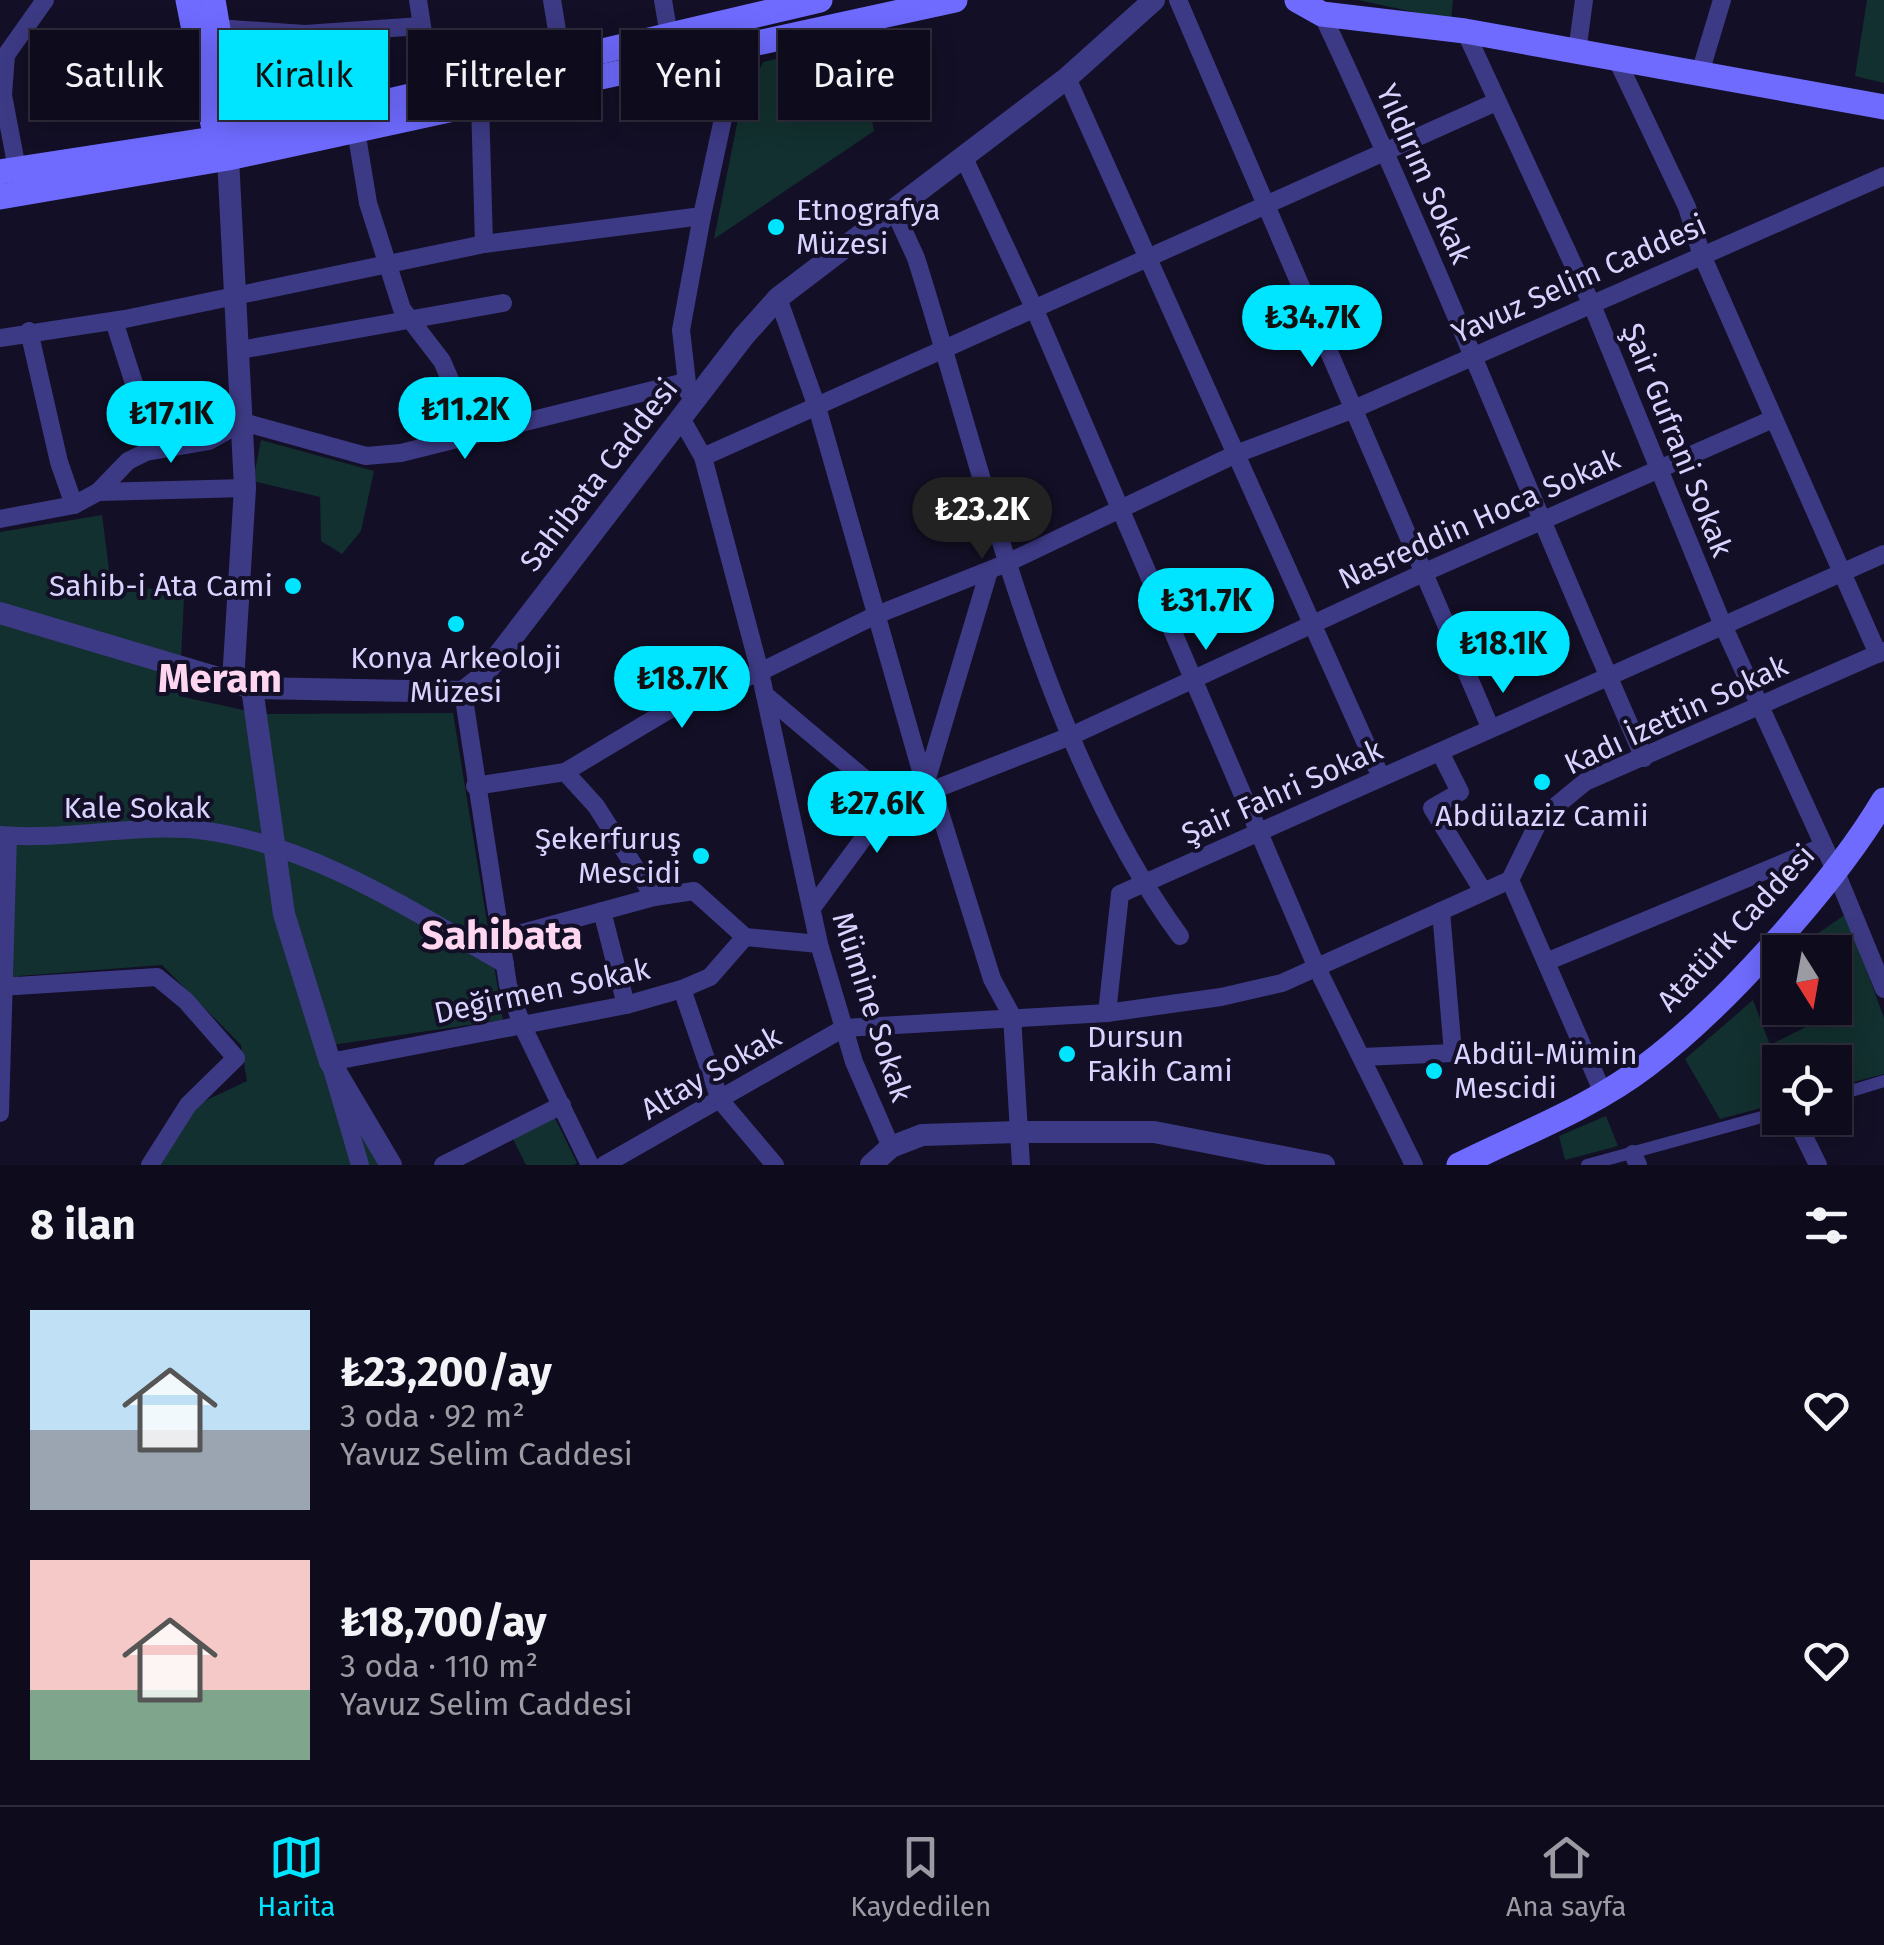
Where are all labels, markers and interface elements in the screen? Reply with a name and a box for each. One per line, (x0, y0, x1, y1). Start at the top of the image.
chip: Satılık (30, 30, 199, 120)
chip: Kiralık (219, 30, 388, 120)
chip: Filtreler (408, 30, 601, 120)
chip: Yeni (621, 30, 758, 120)
chip: Daire (778, 30, 930, 120)
street label: Yıldırım Sokak (1368, 79, 1480, 270)
place label: Etnografya Müzesi (796, 192, 941, 262)
street label: Yavuz Selim Caddesi (1446, 207, 1712, 351)
marker: Etnografya Müzesi (765, 216, 787, 238)
pin: ₺34.7K (1231, 285, 1393, 370)
text: ₺34.7K (1264, 298, 1360, 336)
street label: Şair Gufrani Sokak (1614, 318, 1740, 562)
street label: Sahibata Caddesi (512, 371, 686, 579)
pin: ₺11.2K (384, 377, 546, 462)
pin: ₺17.1K (90, 381, 252, 466)
text: ₺11.2K (420, 390, 510, 428)
text: ₺17.1K (129, 394, 213, 432)
street label: Nasreddin Hoca Sokak (1333, 440, 1626, 597)
pin: ₺23.2K (901, 477, 1063, 562)
text: ₺23.2K (934, 490, 1030, 528)
place label: Sahib-i Ata Cami (49, 568, 273, 604)
pin: ₺31.7K (1125, 568, 1287, 653)
marker: Sahib-i Ata Cami (282, 575, 304, 597)
text: ₺31.7K (1160, 581, 1252, 619)
pin: ₺18.1K (1422, 611, 1584, 696)
marker: Konya Arkeoloji Müzesi (445, 613, 467, 635)
text: ₺18.1K (1459, 624, 1547, 662)
place label: Konya Arkeoloji Müzesi (350, 640, 562, 710)
pin: ₺18.7K (601, 646, 763, 731)
street label: Kadı İzettin Sokak (1559, 647, 1794, 783)
district label: Meram (158, 655, 282, 703)
text: ₺18.7K (636, 659, 728, 697)
street label: Şair Fahri Sokak (1176, 731, 1389, 852)
pin: ₺27.6K (796, 771, 958, 856)
marker: Abdülaziz Camii (1531, 771, 1553, 793)
text: ₺27.6K (830, 784, 924, 822)
street label: Kale Sokak (64, 790, 211, 826)
place label: Abdülaziz Camii (1435, 798, 1649, 834)
place label: Şekerfuruş Mescidi (535, 821, 681, 891)
street label: Atatürk Caddesi (1650, 837, 1822, 1019)
marker: Şekerfuruş Mescidi (690, 845, 712, 867)
street label: Mümine Sokak (824, 908, 920, 1107)
district label: Sahibata (421, 912, 583, 960)
north arrow (1762, 935, 1852, 1025)
map controls (1762, 935, 1852, 1135)
street label: Değirmen Sokak (431, 950, 654, 1031)
street label: Altay Sokak (635, 1018, 788, 1127)
place label: Dursun Fakih Cami (1087, 1019, 1233, 1089)
place label: Abdül-Mümin Mescidi (1454, 1036, 1638, 1106)
marker: Dursun Fakih Cami (1056, 1043, 1078, 1065)
button: locate (1762, 1045, 1852, 1135)
marker: Abdül-Mümin Mescidi (1423, 1060, 1445, 1082)
icon: filters (1799, 1198, 1854, 1253)
text: 8 ilan (30, 1200, 136, 1250)
text: ₺23,200/ay (340, 1347, 552, 1397)
icon: home (110, 1350, 230, 1470)
icon: heart (1799, 1383, 1854, 1438)
text: 3 oda · 92 m² (340, 1397, 525, 1435)
text: Yavuz Selim Caddesi (340, 1435, 633, 1473)
text: ₺18,700/ay (340, 1597, 547, 1647)
icon: home (110, 1600, 230, 1720)
icon: heart (1799, 1633, 1854, 1688)
text: 3 oda · 110 m² (340, 1647, 538, 1685)
text: Yavuz Selim Caddesi (340, 1685, 633, 1723)
tab: Harita (257, 1830, 335, 1923)
tab: Kaydedilen (850, 1830, 991, 1923)
tab: Ana sayfa (1506, 1830, 1627, 1923)

